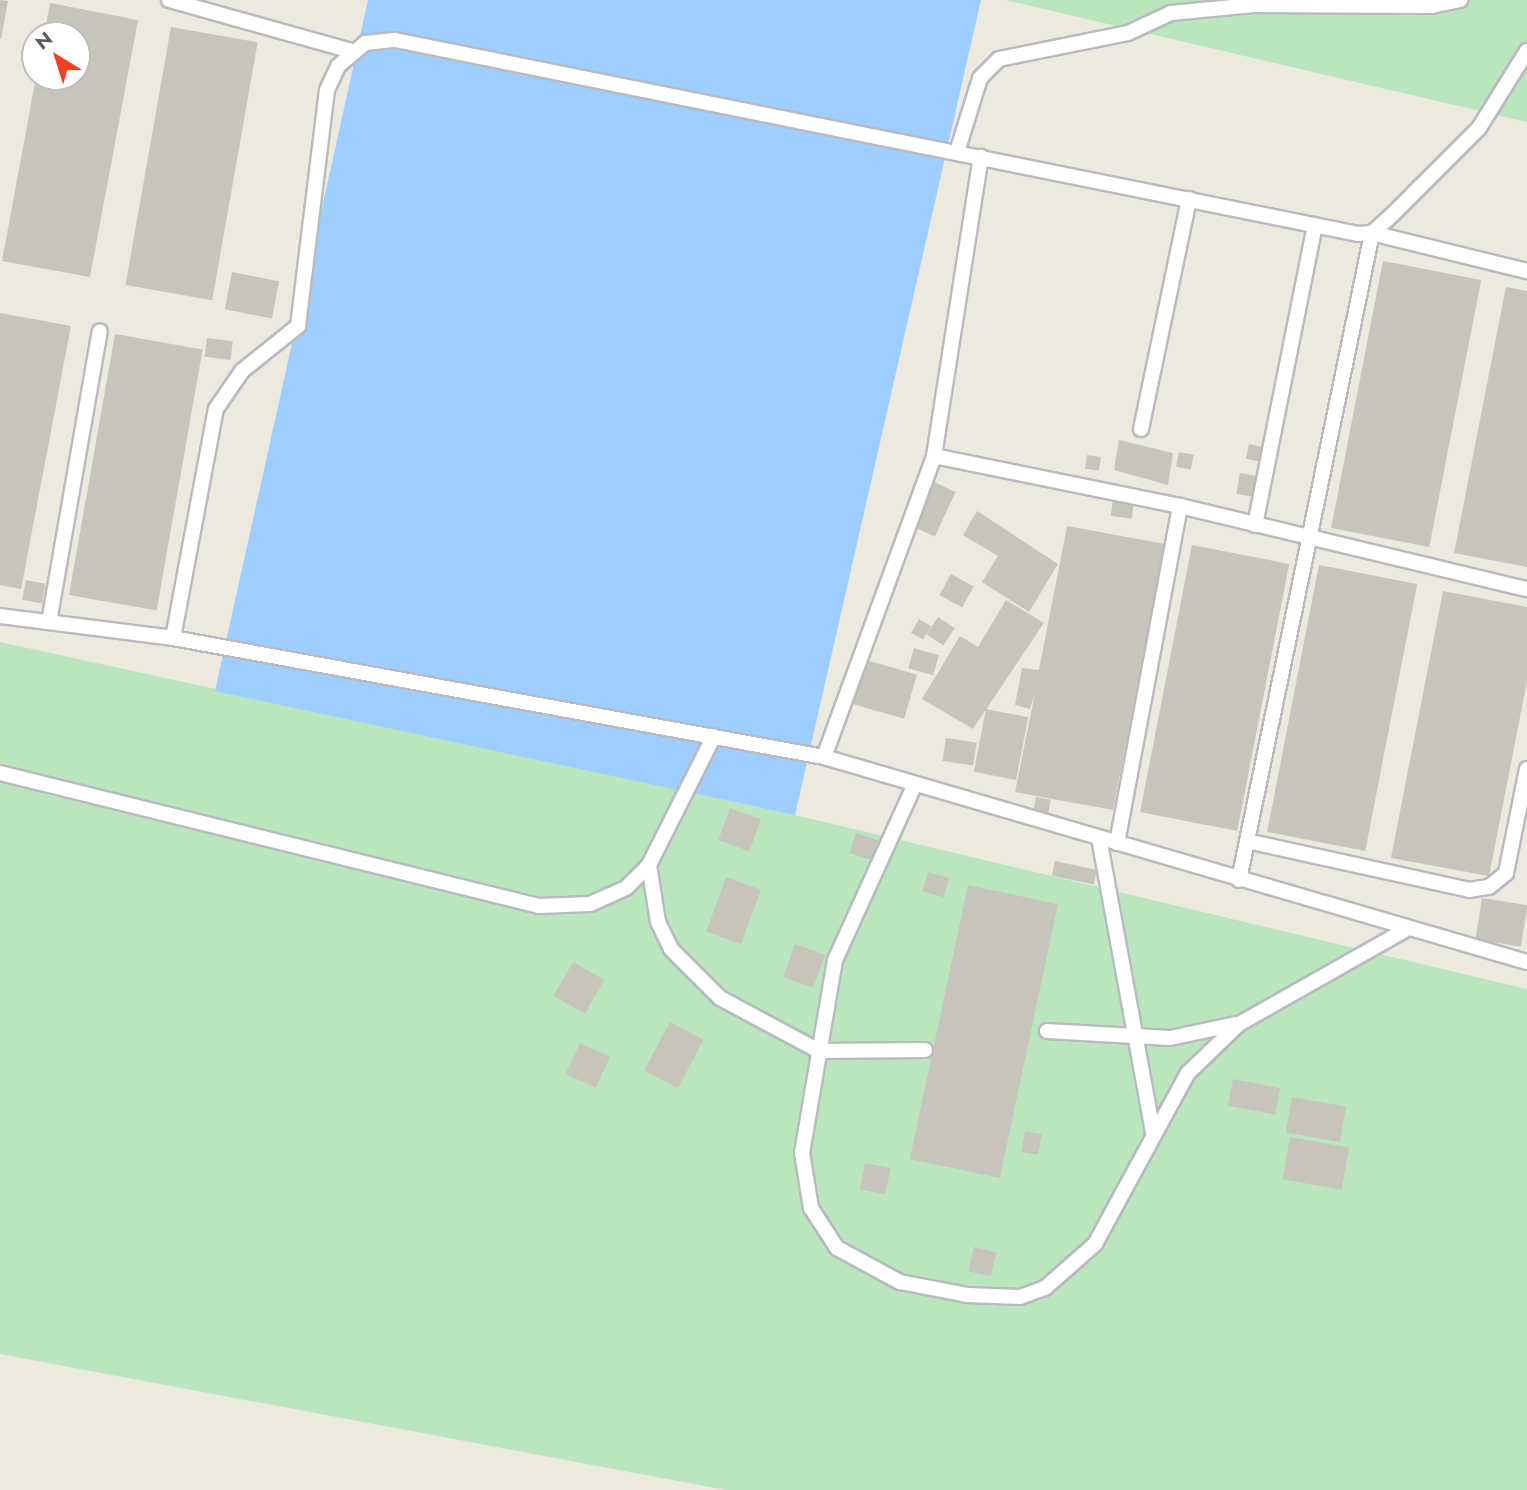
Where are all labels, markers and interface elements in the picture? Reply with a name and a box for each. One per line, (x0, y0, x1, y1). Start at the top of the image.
north arrow (21, 21, 91, 91)
text: N (30, 25, 58, 56)

